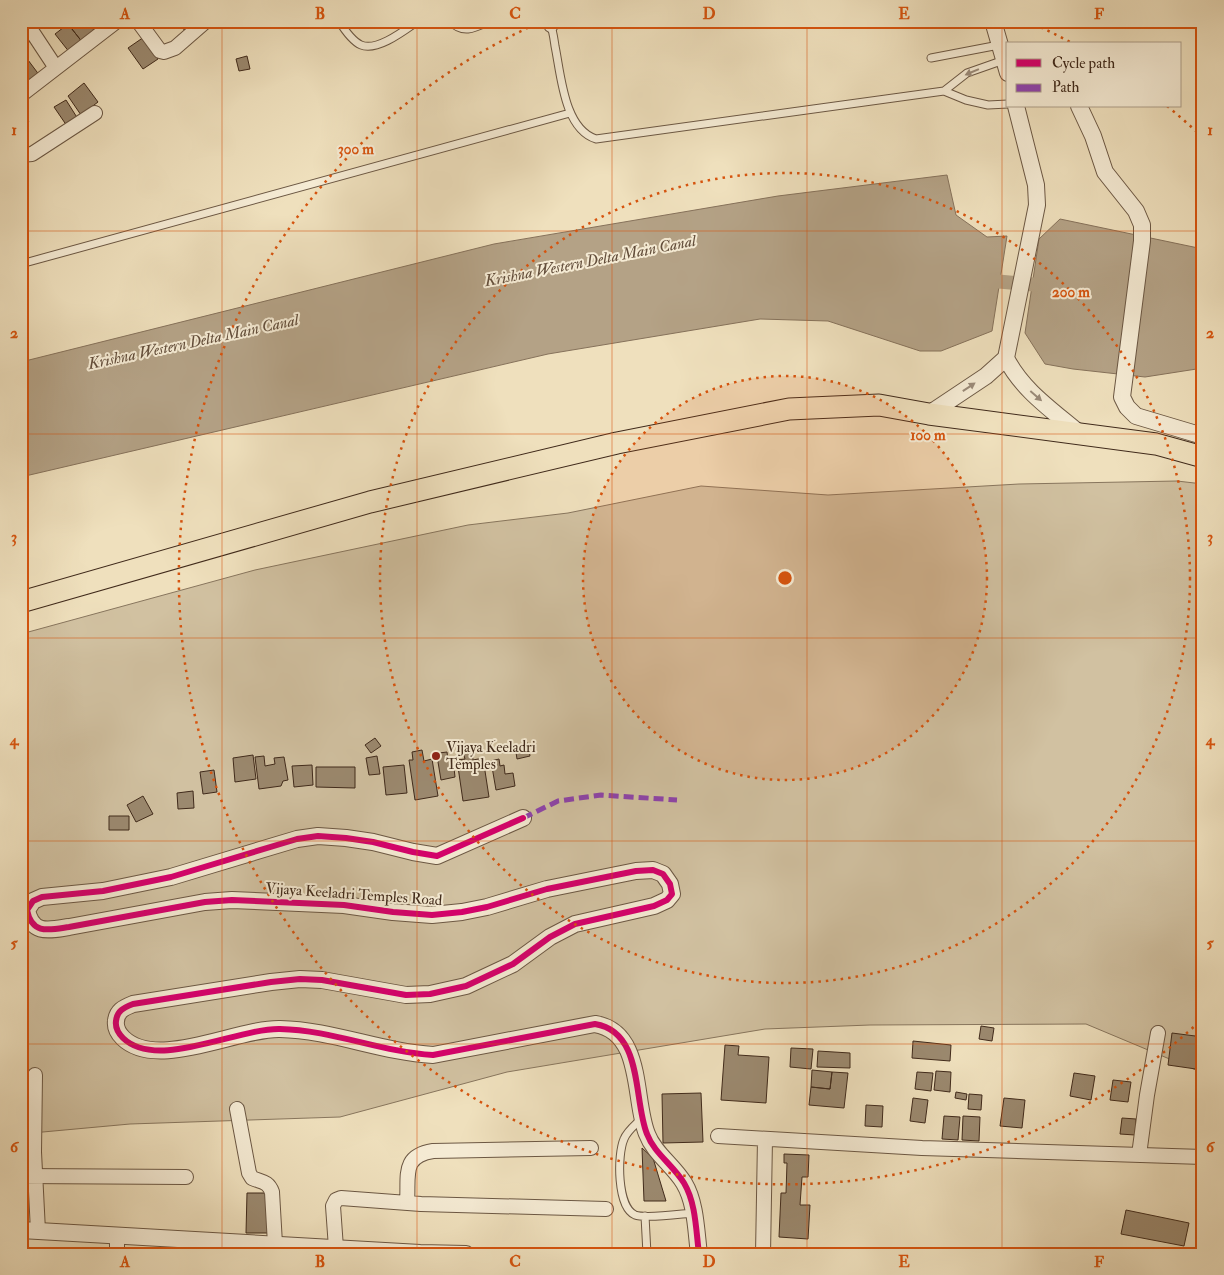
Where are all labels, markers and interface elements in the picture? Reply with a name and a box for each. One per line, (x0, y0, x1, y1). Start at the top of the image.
text: A (119, 4, 131, 24)
text: B (315, 4, 325, 24)
text: C (509, 4, 521, 24)
text: D (702, 4, 716, 24)
text: E (898, 4, 910, 24)
text: F (1094, 4, 1104, 24)
legend (1006, 42, 1182, 108)
text: Cycle path (1052, 54, 1115, 74)
one-way arrow (965, 68, 979, 76)
text: Path (1052, 78, 1079, 97)
text: 1 (11, 120, 17, 140)
text: 1 (1207, 120, 1213, 140)
text: 300 m (338, 140, 374, 159)
water label: Krishna Western Delta Main Canal (482, 230, 699, 291)
text: 200 m (1052, 283, 1090, 302)
water label: Krishna Western Delta Main Canal (85, 310, 301, 374)
text: 2 (10, 323, 18, 343)
text: 2 (1206, 323, 1214, 343)
one-way arrow (962, 382, 976, 392)
one-way arrow (1029, 390, 1041, 402)
text: 100 m (910, 426, 946, 445)
text: 3 (11, 527, 17, 547)
text: 3 (1207, 527, 1213, 547)
centre of rings (776, 569, 794, 587)
text: 4 (9, 730, 20, 750)
text: 4 (1205, 730, 1216, 750)
place label: Vijaya Keeladri Temples (446, 738, 536, 775)
marker: Vijaya Keeladri Temples (430, 750, 442, 762)
street label: Vijaya Keeladri Temples Road (265, 879, 444, 911)
text: 5 (10, 933, 18, 953)
text: 5 (1206, 933, 1214, 953)
text: 6 (10, 1137, 20, 1157)
text: 6 (1206, 1137, 1216, 1157)
text: A (119, 1252, 131, 1272)
text: B (315, 1252, 325, 1272)
text: C (509, 1252, 521, 1272)
text: D (702, 1252, 716, 1272)
text: E (898, 1252, 910, 1272)
text: F (1094, 1252, 1104, 1272)

